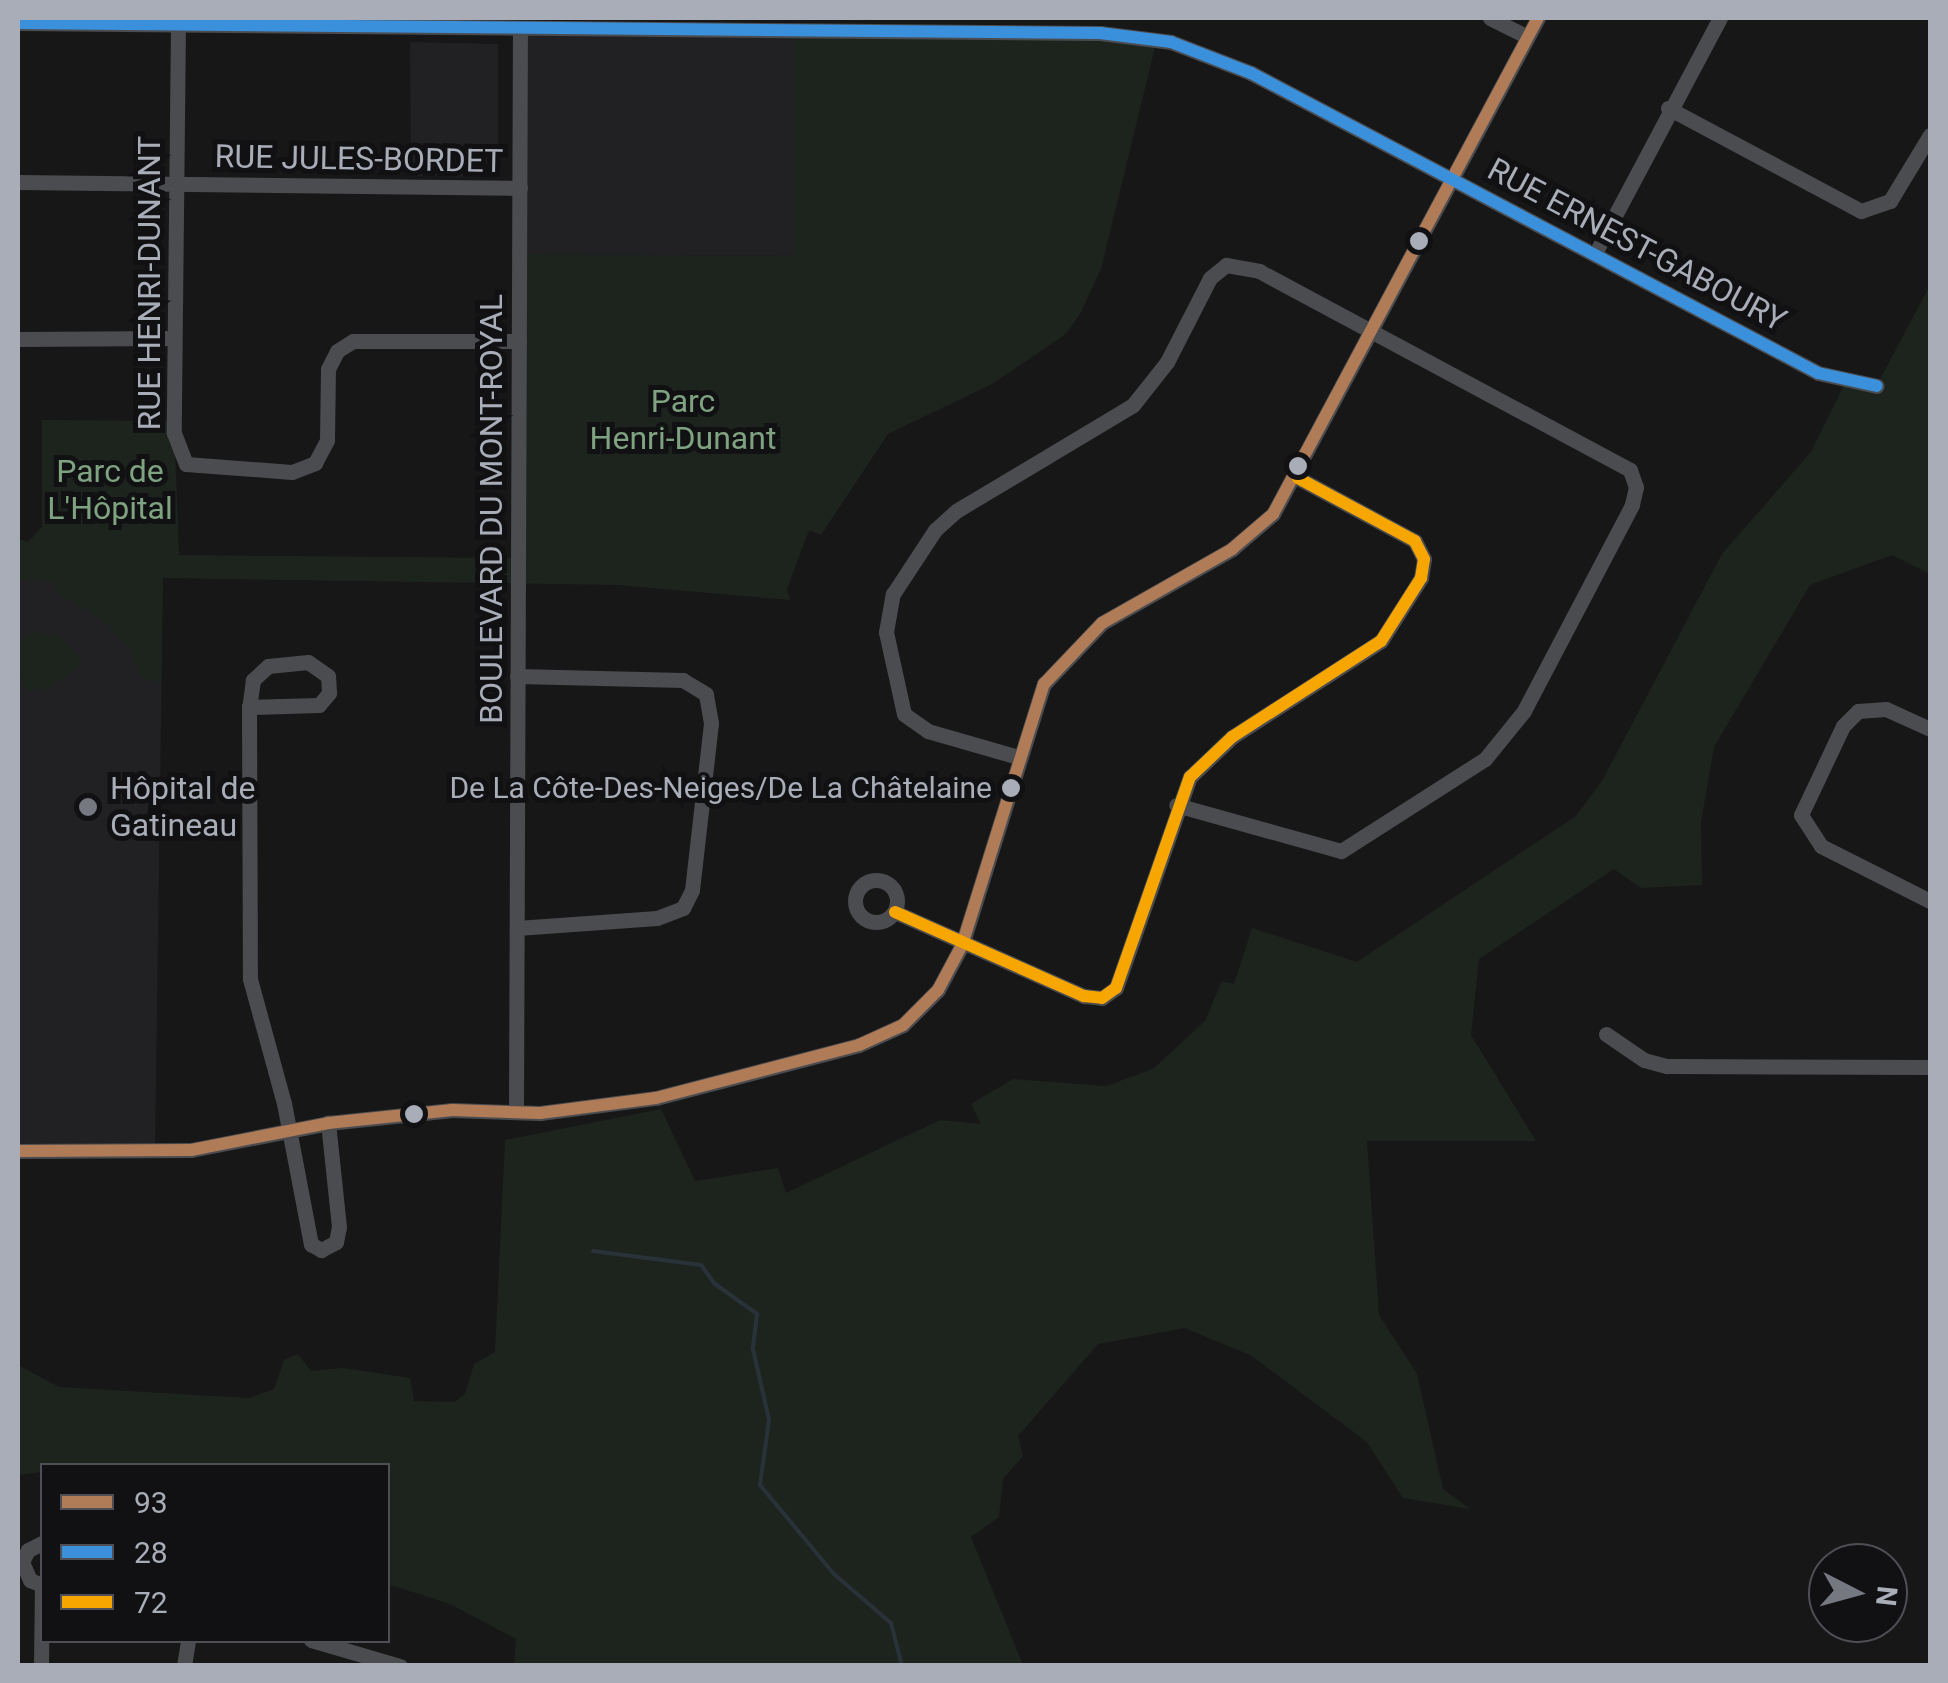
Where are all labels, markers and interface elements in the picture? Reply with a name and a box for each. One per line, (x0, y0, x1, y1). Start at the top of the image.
street label: RUE HENRI-DUNANT (130, 136, 168, 430)
street label: RUE JULES-BORDET (214, 137, 504, 181)
street label: RUE ERNEST-GABOURY (1481, 150, 1793, 340)
unlabelled marker (1409, 231, 1429, 251)
street label: BOULEVARD DU MONT-ROYAL (472, 294, 510, 724)
park label: Parc Henri-Dunant (590, 383, 776, 458)
park label: Parc de L'Hôpital (47, 453, 173, 528)
unlabelled marker (1288, 456, 1308, 476)
place label: Hôpital de Gatineau (110, 770, 255, 845)
place label: De La Côte-Des-Neiges/De La Châtelaine (449, 770, 992, 806)
marker: De La Côte-Des-Neiges/De La Châtelaine (1001, 778, 1021, 798)
marker: Hôpital de Gatineau (75, 794, 101, 820)
unlabelled marker (404, 1104, 424, 1124)
legend (40, 1463, 390, 1643)
text: 93 (134, 1485, 168, 1520)
text: 28 (134, 1535, 168, 1570)
north arrow (1808, 1543, 1908, 1643)
text: N (1869, 1584, 1904, 1608)
text: 72 (134, 1585, 168, 1620)

